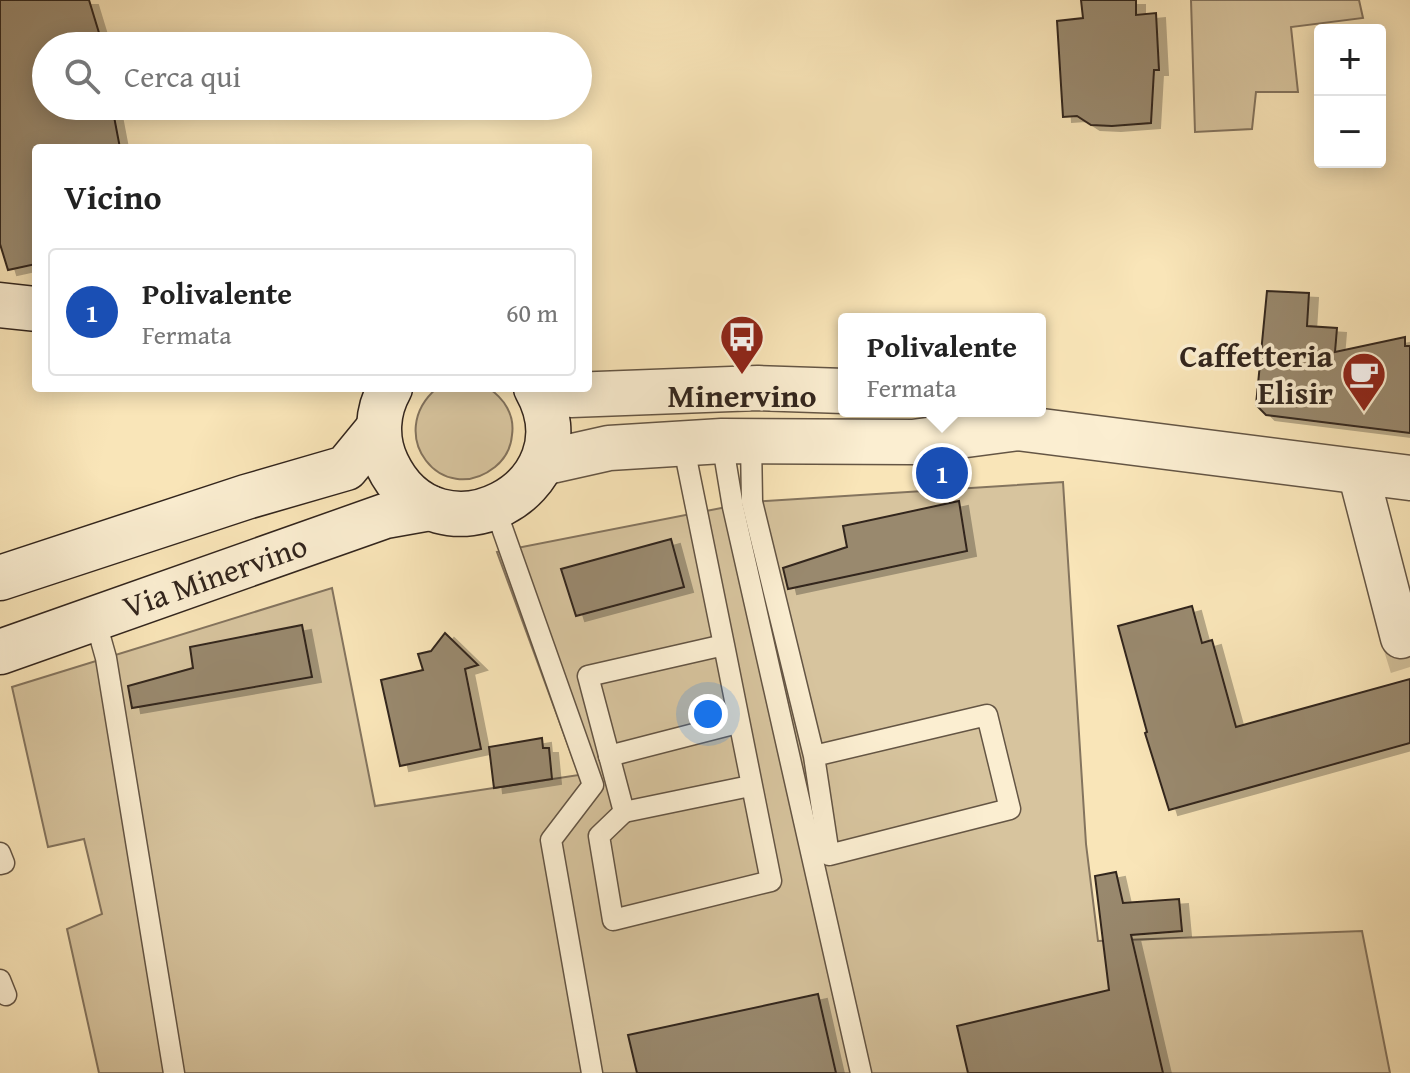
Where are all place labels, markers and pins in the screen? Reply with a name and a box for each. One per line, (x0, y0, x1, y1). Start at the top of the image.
bus stop icon: Minervino (718, 313, 766, 376)
place label: Caffetteria Elisir (1179, 332, 1334, 416)
cafe icon: Caffetteria Elisir (1340, 350, 1388, 413)
place label: Minervino (667, 372, 817, 419)
pin: 1 (916, 443, 968, 503)

